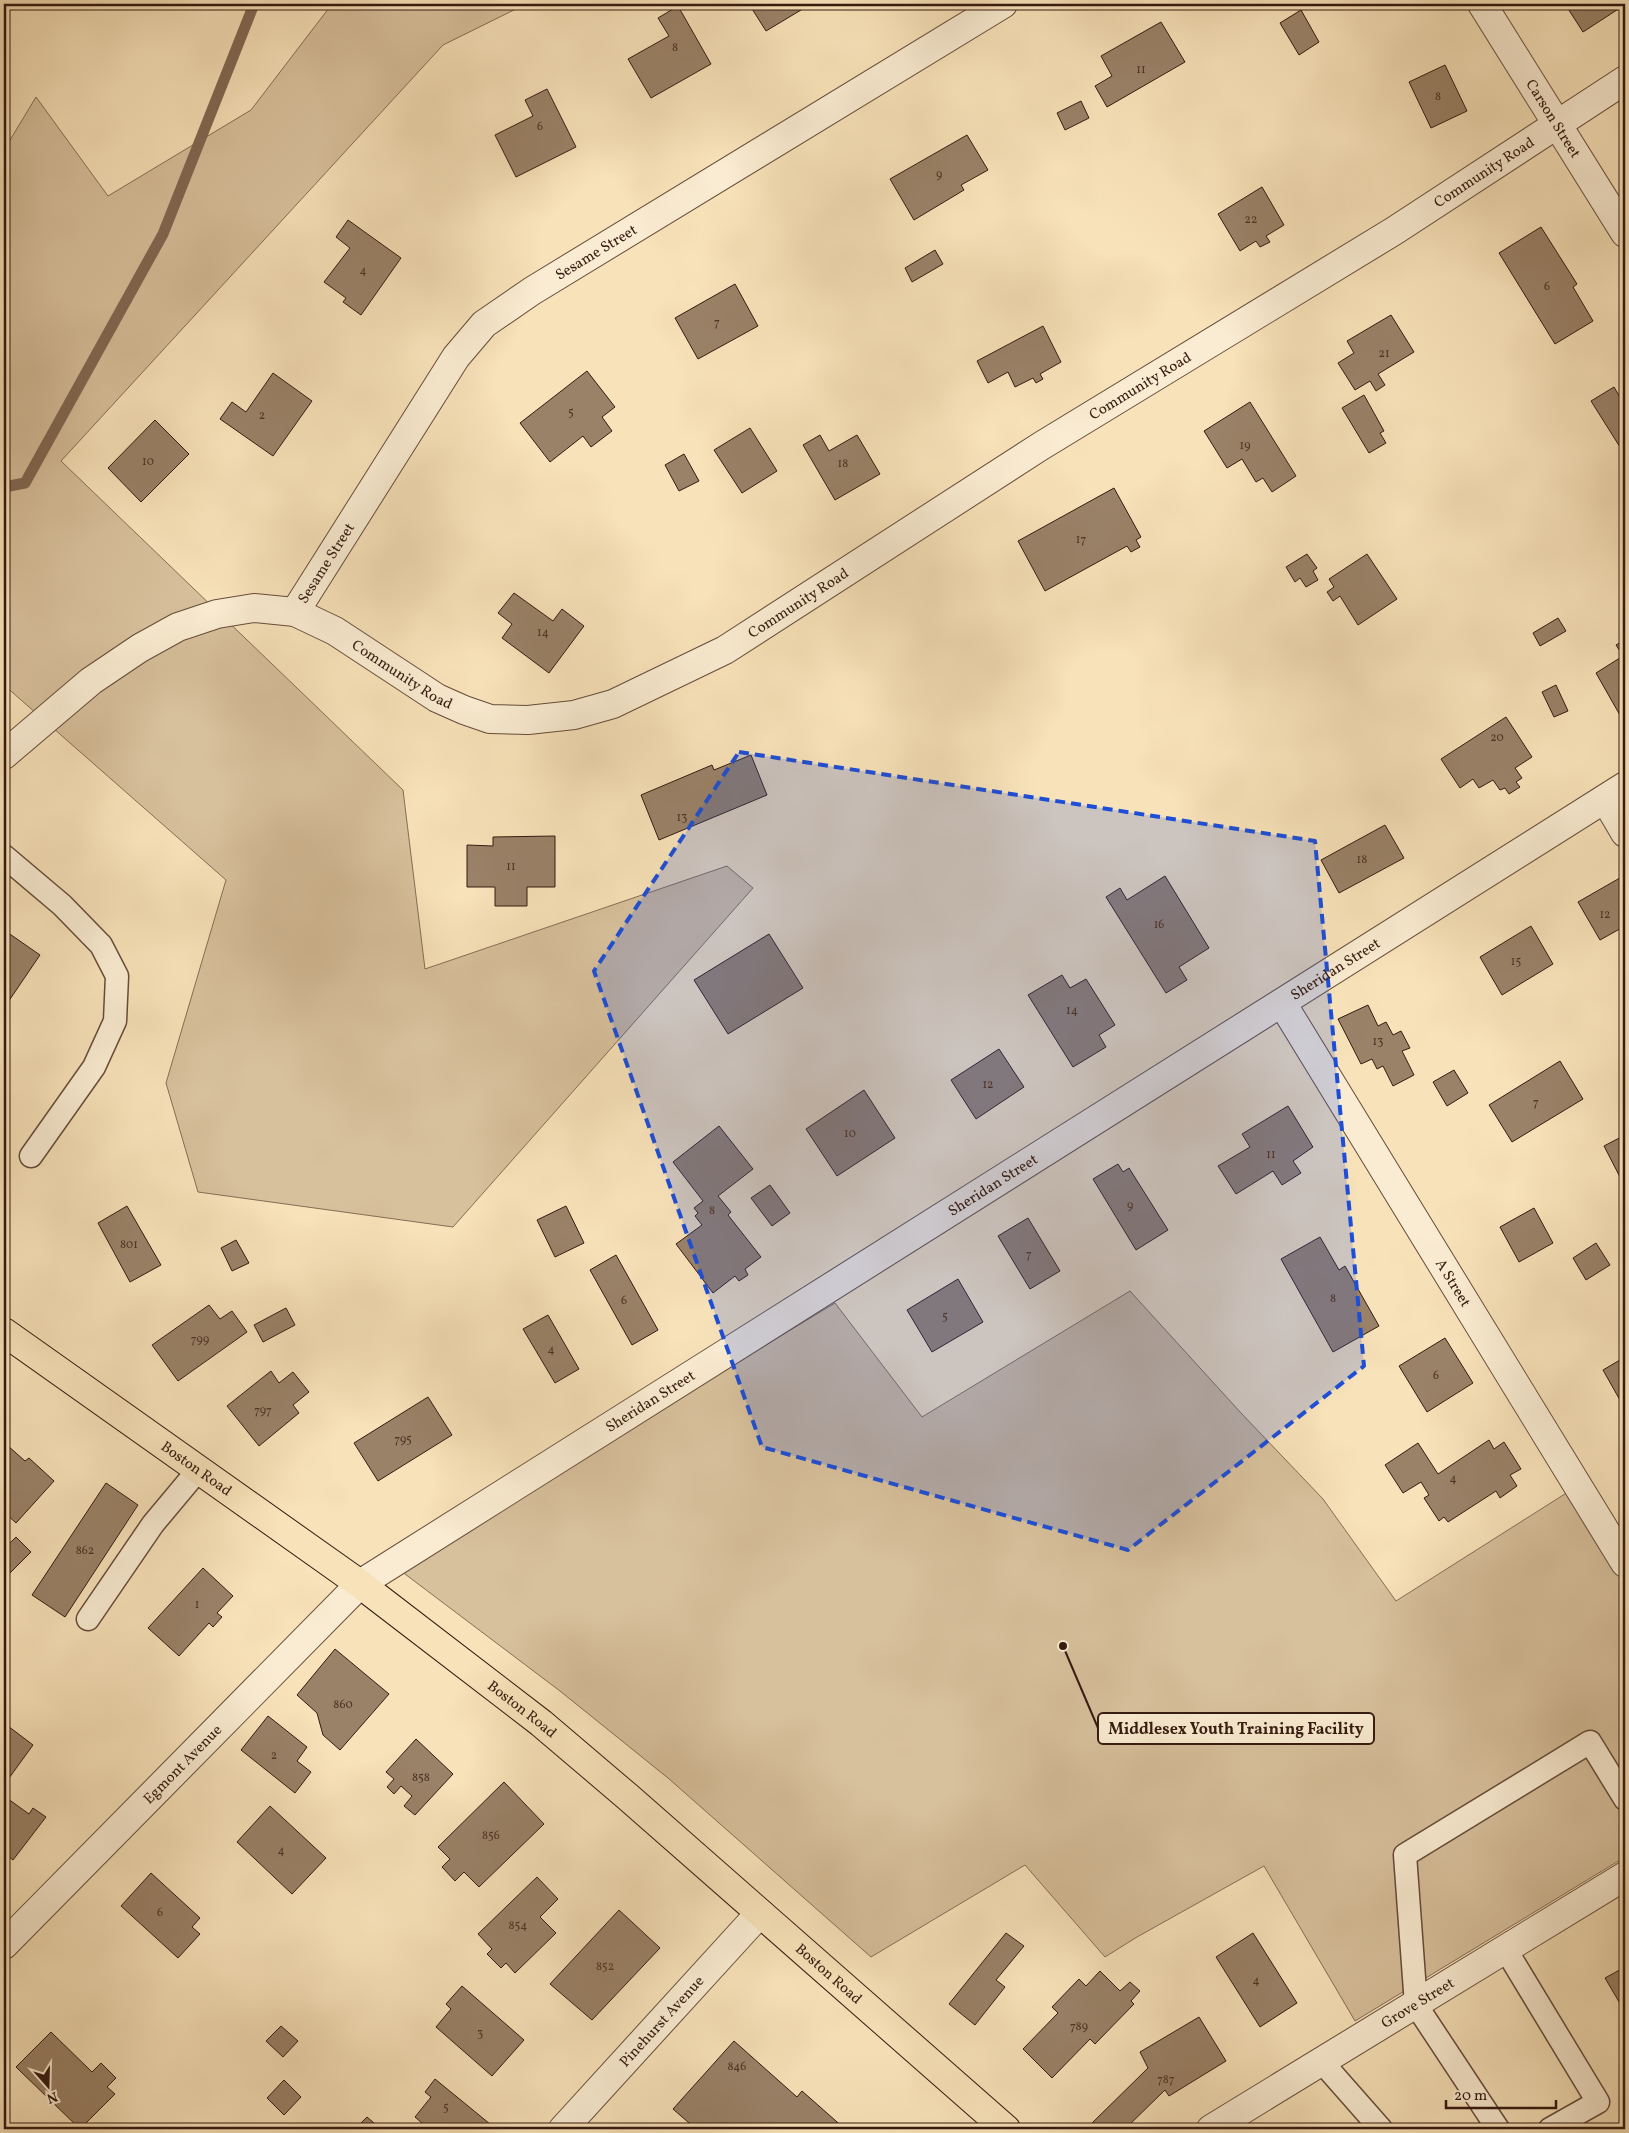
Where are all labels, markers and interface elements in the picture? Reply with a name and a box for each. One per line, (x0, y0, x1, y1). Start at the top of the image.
house number: 8 (672, 40, 678, 56)
house number: 11 (1136, 62, 1146, 78)
street label: Carson Street (1520, 76, 1585, 163)
house number: 8 (1435, 89, 1441, 105)
house number: 6 (537, 119, 543, 135)
street label: Community Road (1430, 133, 1539, 214)
house number: 9 (936, 167, 942, 183)
house number: 22 (1245, 212, 1257, 228)
street label: Sesame Street (552, 220, 642, 286)
house number: 4 (359, 263, 367, 279)
house number: 6 (1544, 279, 1550, 295)
house number: 7 (714, 315, 720, 331)
house number: 21 (1378, 346, 1390, 362)
street label: Community Road (1086, 348, 1196, 426)
house number: 5 (568, 405, 574, 421)
house number: 2 (259, 408, 265, 424)
house number: 19 (1240, 438, 1250, 454)
house number: 10 (142, 454, 154, 470)
house number: 18 (838, 456, 848, 472)
street label: Sesame Street (294, 519, 361, 608)
house number: 17 (1076, 532, 1086, 548)
street label: Community Road (744, 564, 853, 644)
house number: 14 (537, 625, 549, 641)
street label: Community Road (347, 636, 456, 716)
house number: 20 (1490, 730, 1504, 746)
house number: 13 (677, 810, 687, 826)
house number: 18 (1357, 852, 1367, 868)
house number: 11 (506, 859, 516, 875)
house number: 12 (1599, 907, 1611, 923)
house number: 16 (1154, 917, 1164, 933)
street label: Sheridan Street (1287, 934, 1385, 1006)
house number: 15 (1511, 954, 1521, 970)
house number: 14 (1066, 1003, 1078, 1019)
house number: 13 (1373, 1034, 1383, 1050)
house number: 12 (982, 1077, 994, 1093)
house number: 7 (1533, 1095, 1539, 1111)
house number: 10 (844, 1126, 856, 1142)
house number: 11 (1266, 1147, 1276, 1163)
street label: Sheridan Street (944, 1150, 1042, 1222)
house number: 9 (1127, 1198, 1133, 1214)
house number: 8 (709, 1203, 715, 1219)
house number: 801 (120, 1237, 138, 1253)
house number: 7 (1026, 1247, 1032, 1263)
street label: A Street (1429, 1255, 1475, 1312)
house number: 8 (1330, 1291, 1336, 1307)
house number: 6 (621, 1293, 627, 1309)
house number: 5 (942, 1309, 948, 1325)
house number: 799 (191, 1332, 209, 1348)
house number: 4 (547, 1342, 555, 1358)
street label: Sheridan Street (602, 1366, 700, 1438)
house number: 6 (1433, 1368, 1439, 1384)
house number: 797 (254, 1403, 272, 1419)
house number: 795 (394, 1432, 412, 1448)
street label: Boston Road (156, 1437, 236, 1502)
house number: 4 (1449, 1471, 1457, 1487)
house number: 862 (76, 1543, 94, 1559)
house number: 1 (195, 1597, 199, 1613)
street label: Boston Road (482, 1676, 561, 1744)
house number: 860 (333, 1697, 353, 1713)
callout: Middlesex Youth Training Facility (1098, 1713, 1374, 1744)
text: Middlesex Youth Training Facility (1108, 1719, 1364, 1741)
street label: Egmont Avenue (139, 1721, 228, 1810)
house number: 2 (271, 1748, 277, 1764)
house number: 858 (412, 1770, 430, 1786)
house number: 856 (482, 1828, 500, 1844)
house number: 4 (277, 1843, 285, 1859)
house number: 6 (157, 1905, 163, 1921)
house number: 854 (509, 1918, 527, 1934)
street label: Boston Road (790, 1939, 866, 2010)
house number: 852 (596, 1959, 614, 1975)
street label: Pinehurst Avenue (615, 1972, 710, 2072)
house number: 4 (1252, 1973, 1260, 1989)
street label: Grove Street (1378, 1974, 1459, 2035)
house number: 789 (1070, 2019, 1088, 2035)
house number: 3 (477, 2026, 483, 2042)
house number: 846 (728, 2059, 746, 2075)
north arrow (22, 2060, 72, 2110)
house number: 787 (1157, 2072, 1175, 2088)
scale bar (1446, 2078, 1556, 2110)
text: N (44, 2086, 60, 2107)
text: 20 m (1454, 2086, 1487, 2107)
house number: 5 (443, 2100, 449, 2116)

